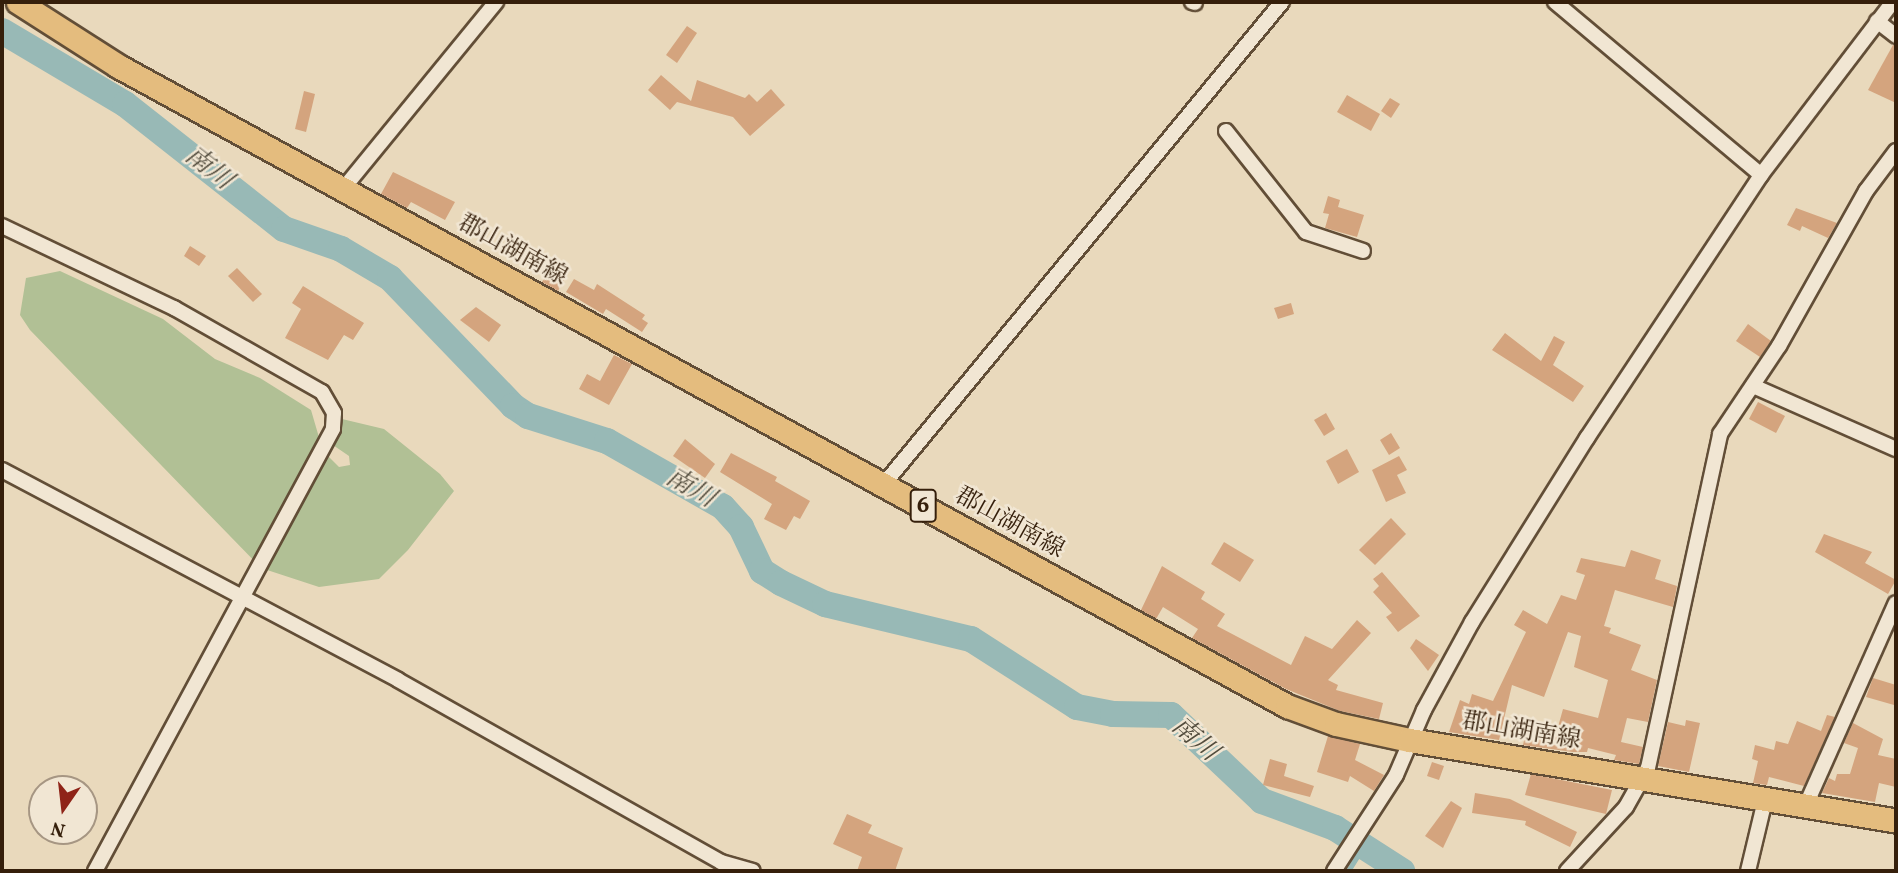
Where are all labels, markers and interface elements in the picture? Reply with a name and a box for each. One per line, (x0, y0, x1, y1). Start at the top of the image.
water label: 南川 (178, 141, 238, 197)
street label: 郡山湖南線 (453, 209, 571, 293)
water label: 南川 (660, 462, 720, 516)
street label: 郡山湖南線 (950, 482, 1068, 566)
road number: 6 (909, 486, 937, 526)
street label: 郡山湖南線 (1459, 707, 1583, 757)
water label: 南川 (1164, 711, 1224, 769)
north arrow (28, 775, 98, 845)
text: N (49, 814, 68, 843)

